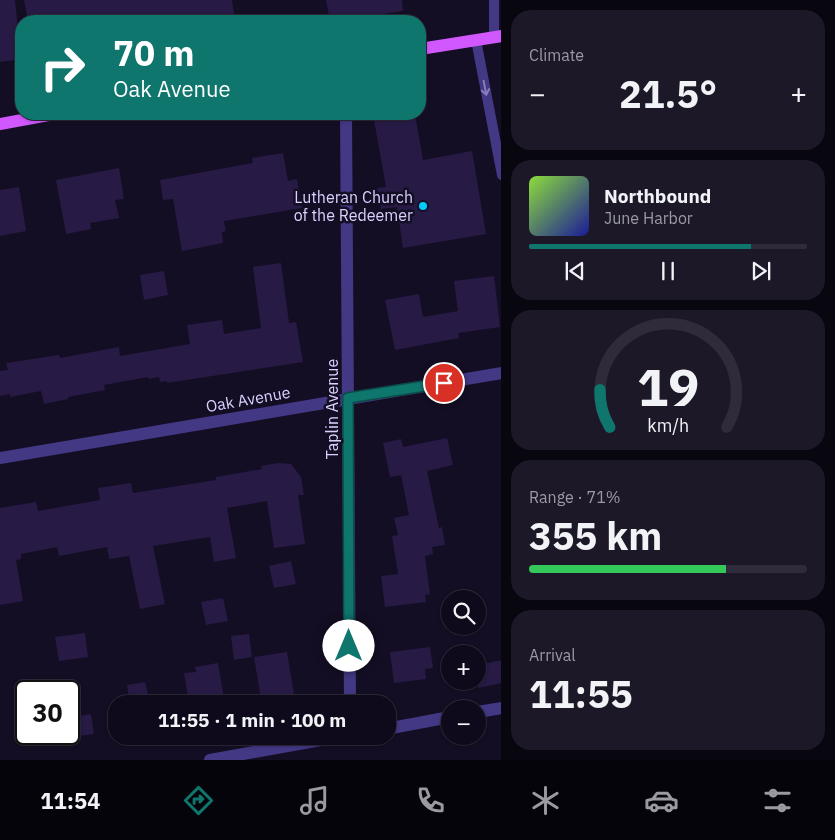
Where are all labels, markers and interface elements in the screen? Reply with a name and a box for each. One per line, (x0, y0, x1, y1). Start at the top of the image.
text: 70 m (113, 30, 195, 76)
icon: right (30, 35, 95, 100)
text: Climate (529, 45, 584, 65)
text: 21.5° (619, 69, 717, 118)
text: Oak Avenue (113, 74, 231, 103)
text: − (529, 75, 546, 112)
text: + (790, 75, 807, 112)
one-way arrow (480, 80, 490, 96)
text: Northbound (604, 184, 711, 208)
place label: Lutheran Church of the Redeemer (294, 187, 413, 225)
marker: Lutheran Church of the Redeemer (417, 200, 429, 212)
text: June Harbor (604, 208, 693, 228)
icon: previous (561, 257, 589, 285)
icon: pause (654, 257, 682, 285)
icon: next (747, 257, 775, 285)
text: 19 (637, 353, 699, 420)
street label: Taplin Avenue (322, 359, 342, 459)
pin (423, 362, 465, 404)
icon: arrive (430, 369, 458, 397)
street label: Oak Avenue (204, 382, 292, 416)
text: km/h (647, 414, 689, 437)
text: Range · 71% (529, 487, 621, 507)
text: 355 km (529, 511, 662, 560)
map controls (441, 590, 486, 745)
button: search (441, 590, 486, 635)
position arrow (322, 619, 374, 671)
button: + (441, 645, 486, 690)
text: Arrival (529, 645, 576, 665)
text: 11:55 (529, 669, 633, 718)
speed limit sign: 30 (15, 680, 80, 745)
button: − (441, 700, 486, 745)
text: 11:55 · 1 min · 100 m (158, 708, 346, 732)
icon: directions (181, 783, 216, 818)
icon: music (297, 783, 332, 818)
icon: phone (413, 783, 448, 818)
icon: climate (528, 783, 563, 818)
icon: car (644, 783, 679, 818)
icon: filters (760, 783, 795, 818)
text: 11:54 (40, 786, 100, 815)

